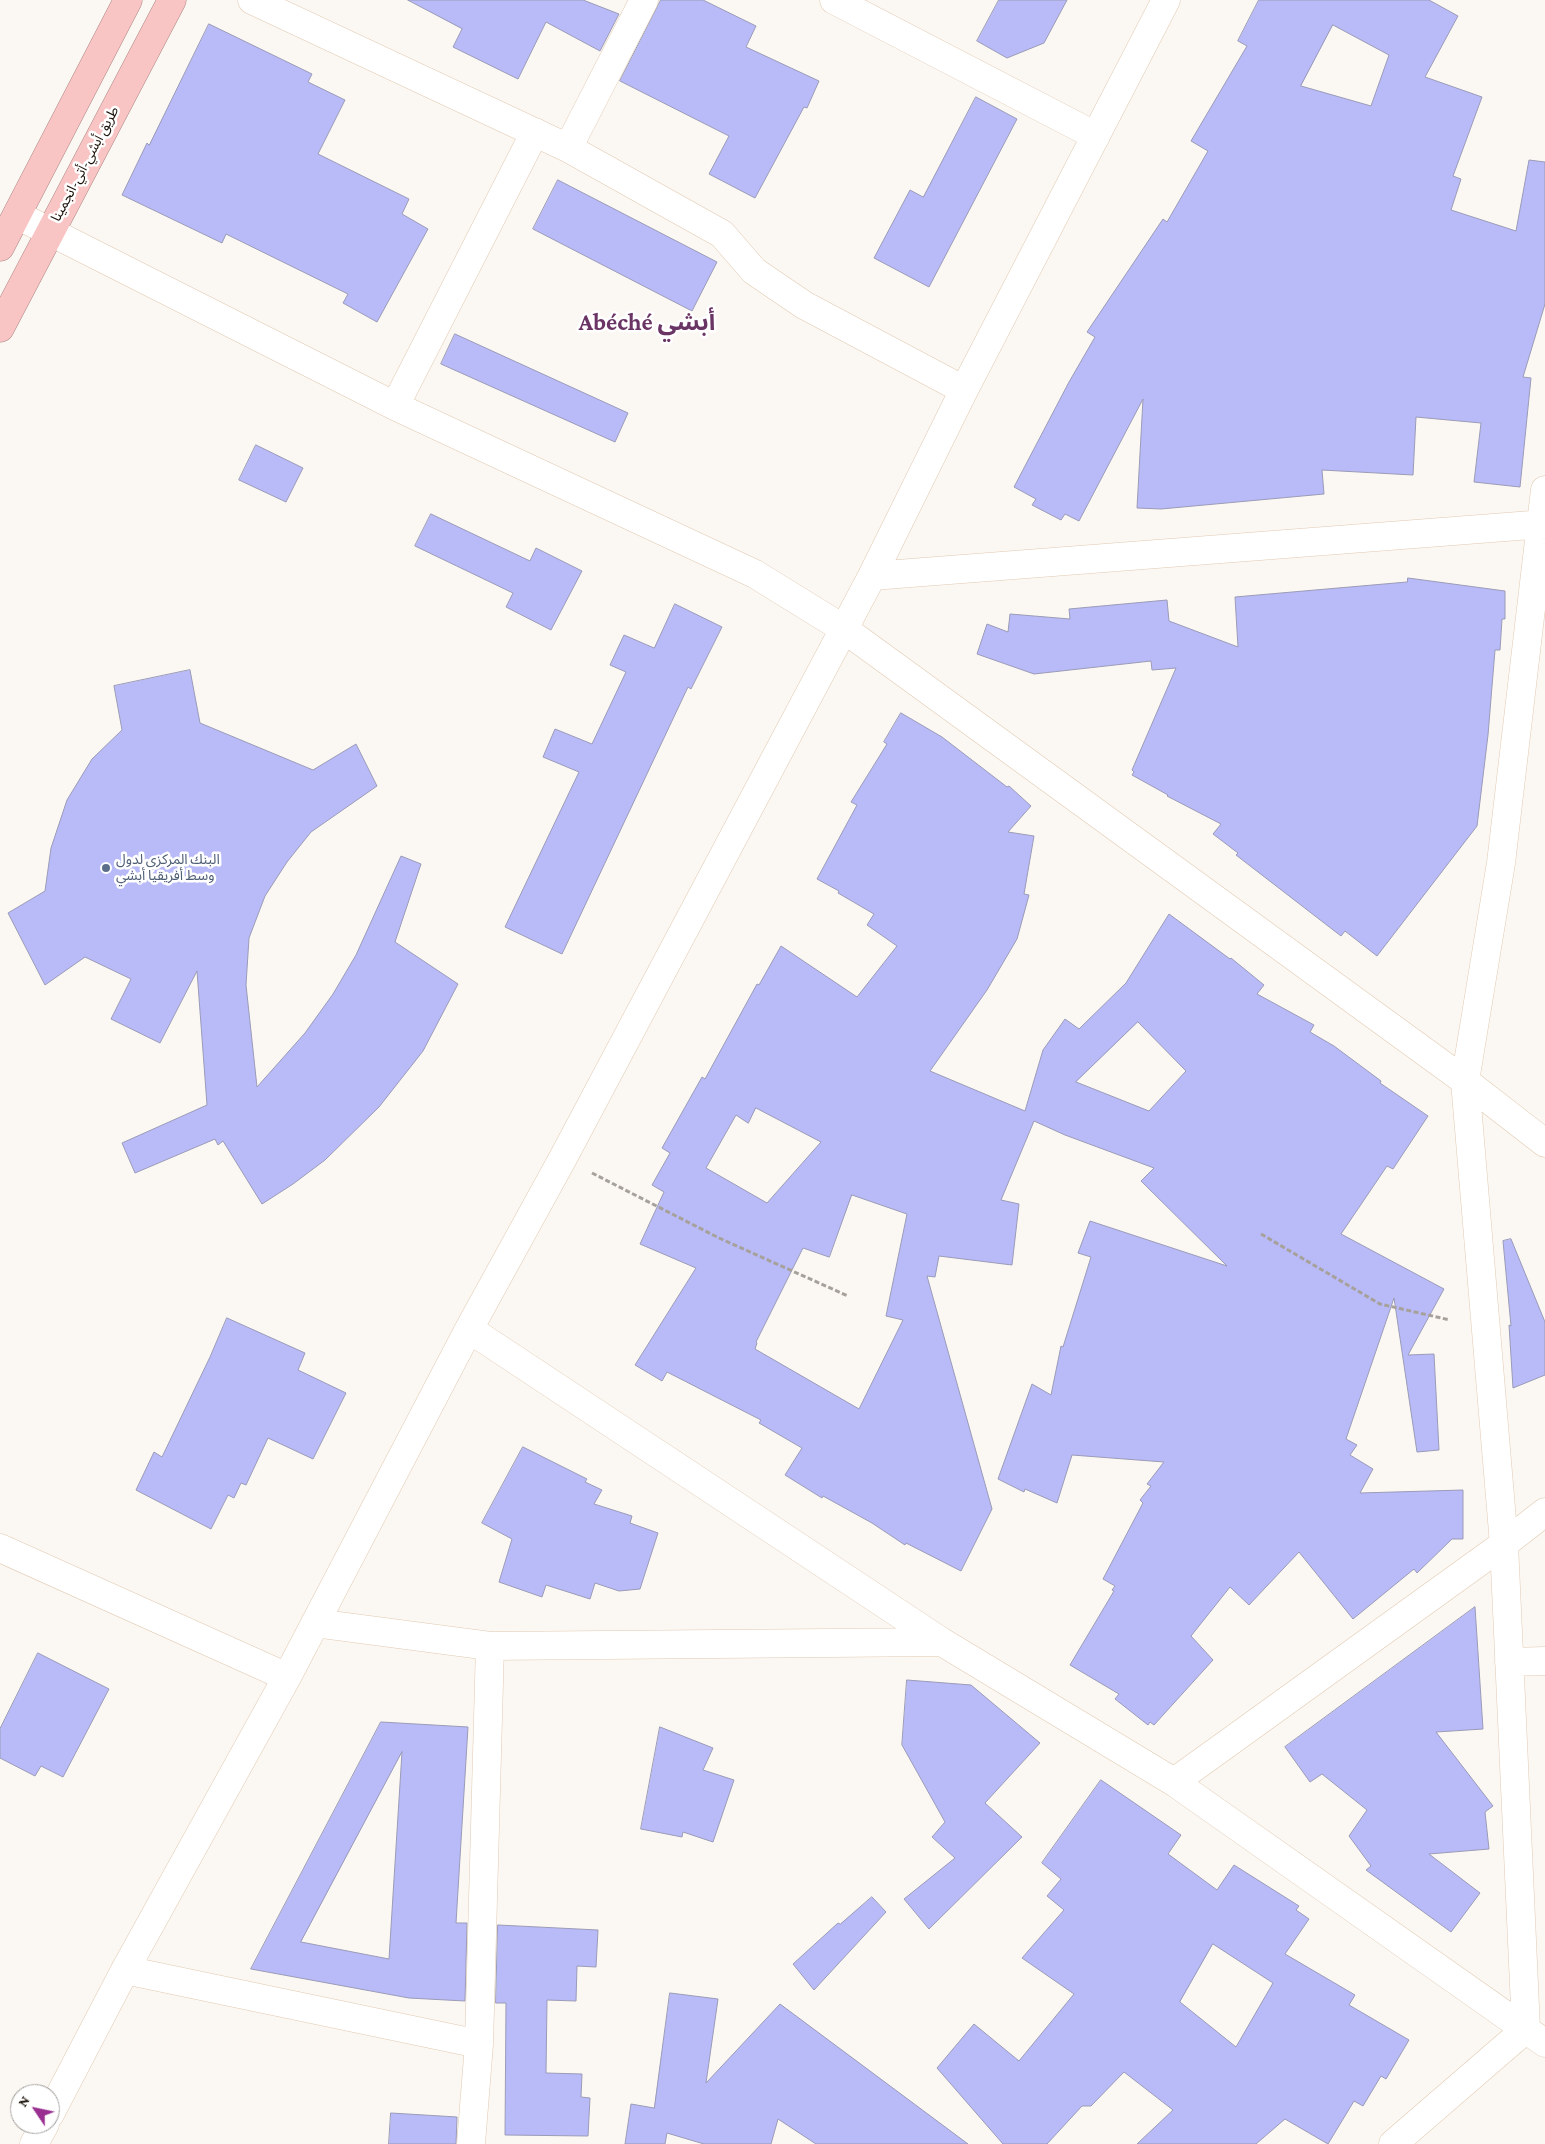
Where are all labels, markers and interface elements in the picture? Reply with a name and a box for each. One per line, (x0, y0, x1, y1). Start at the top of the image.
street label: طريق أبشي-أتي-انجمينا (47, 103, 123, 225)
district label: Abéché أبشي (579, 309, 715, 337)
place label: البنك المركزي لدول وسط أفريقيا أبشي (116, 852, 220, 884)
marker: البنك المركزي لدول وسط أفريقيا أبشي (100, 862, 112, 874)
north arrow (10, 2084, 60, 2134)
text: N (14, 2093, 33, 2110)

